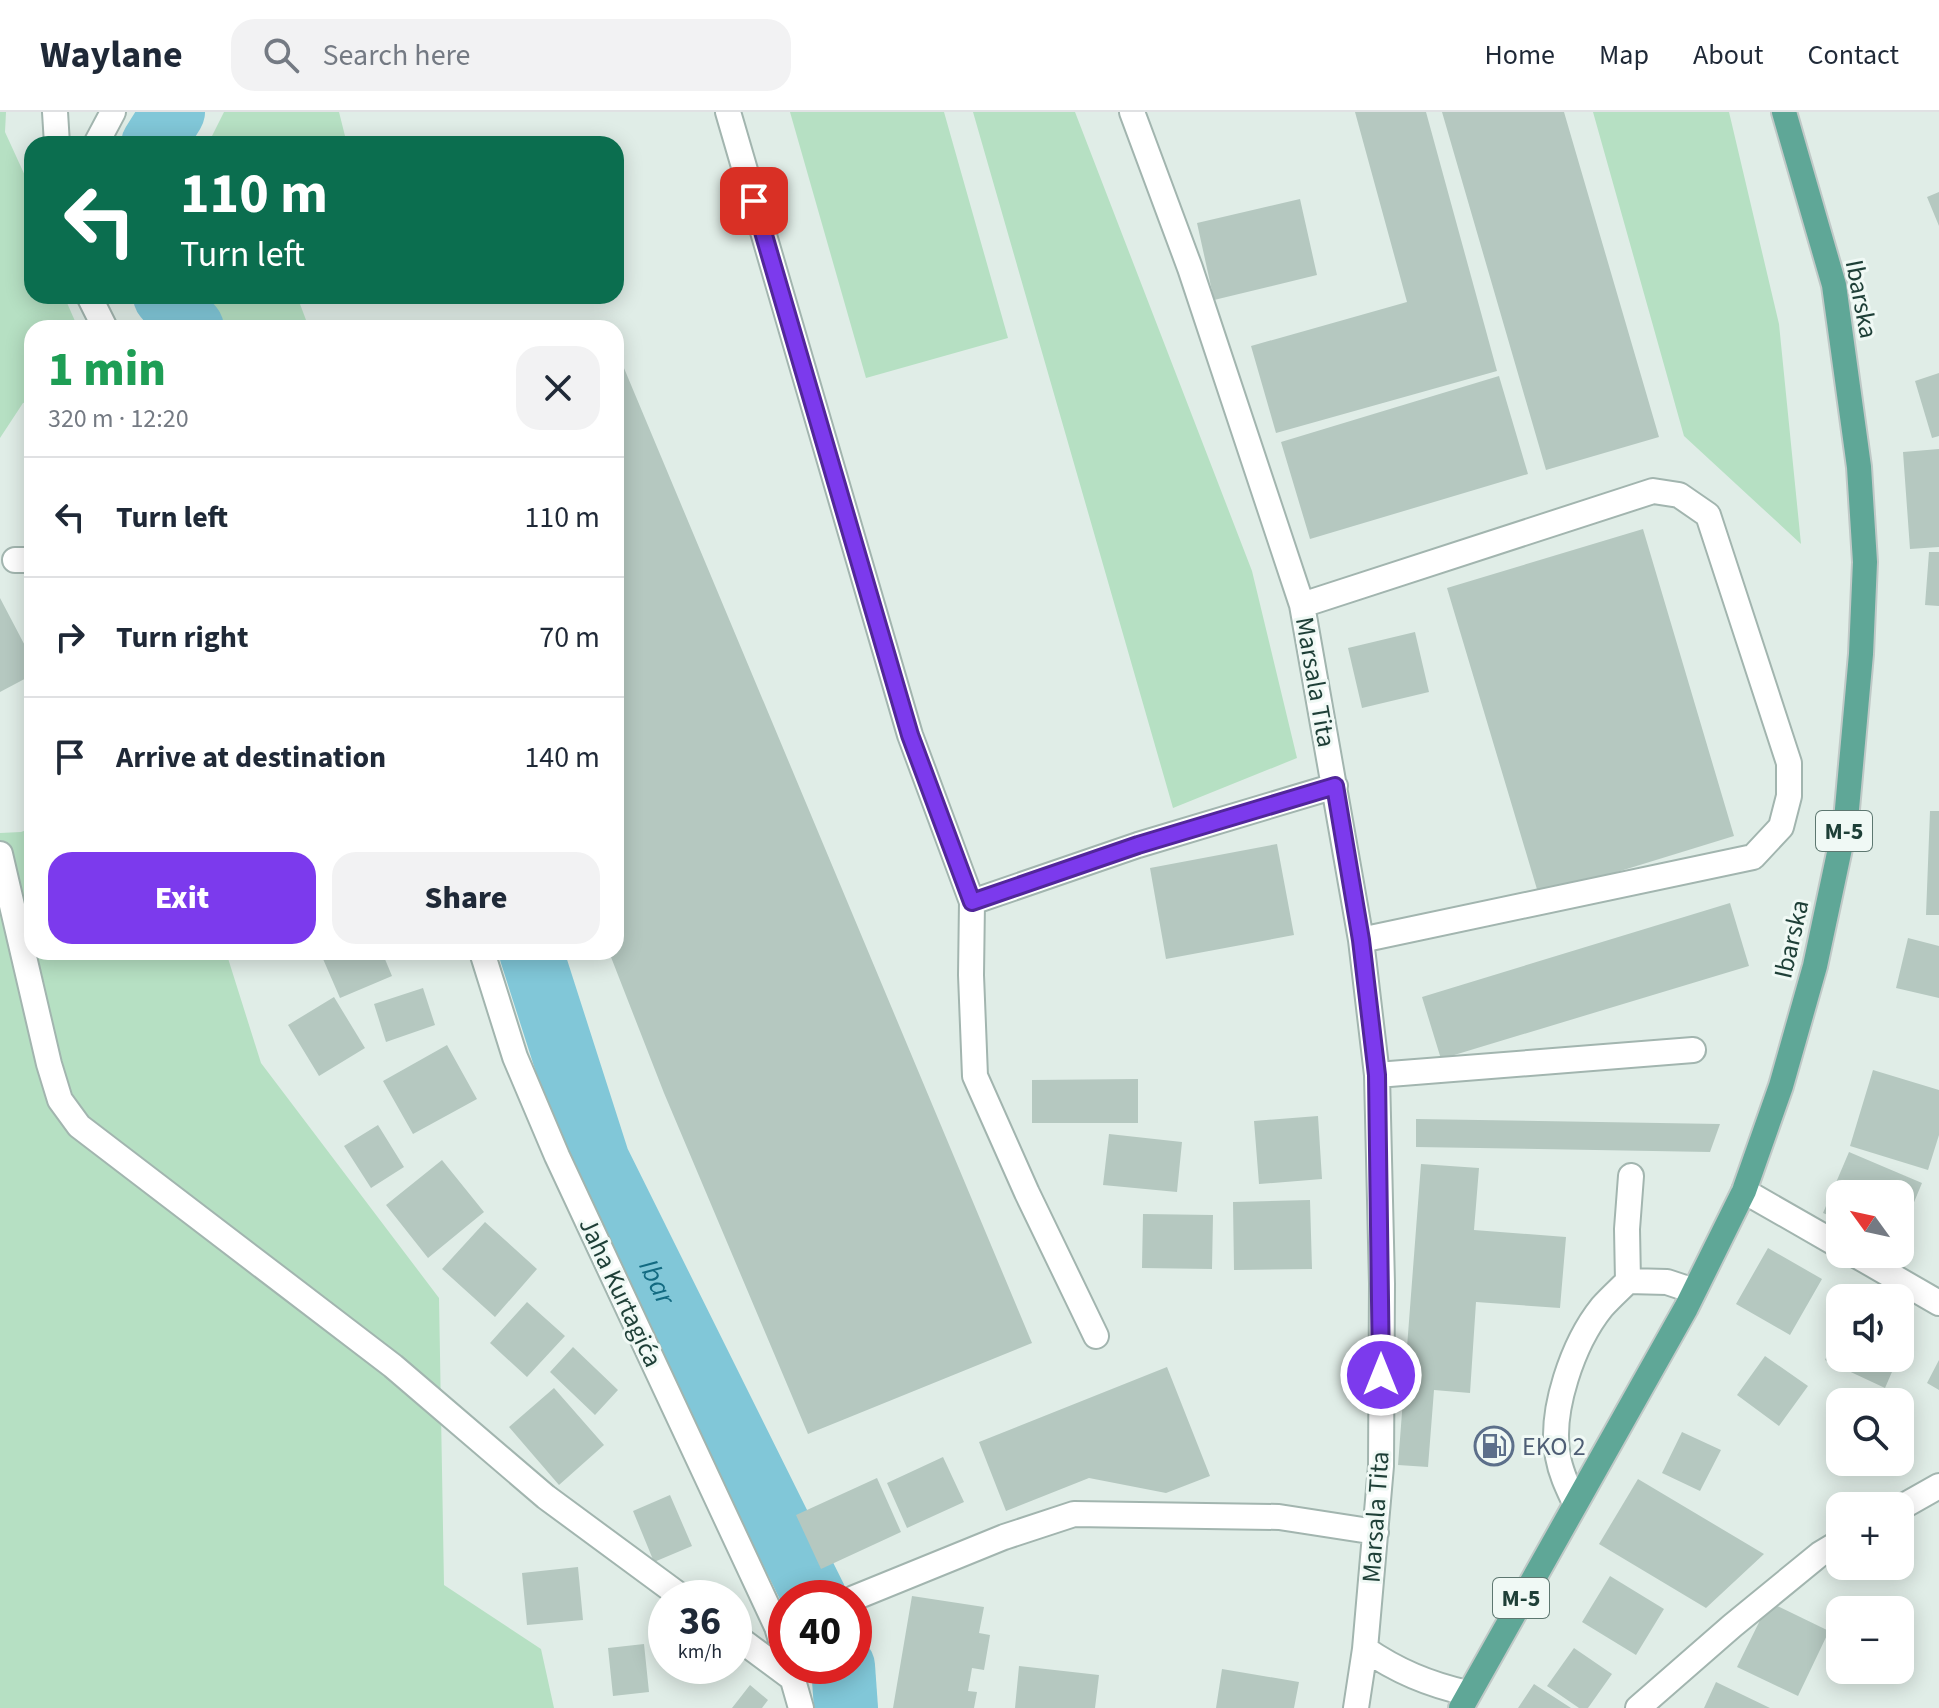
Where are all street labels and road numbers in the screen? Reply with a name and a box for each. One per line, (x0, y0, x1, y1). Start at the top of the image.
street label: Ibarska (1836, 257, 1887, 342)
street label: Marsala Tita (1286, 614, 1345, 750)
road number: M-5 (1816, 811, 1872, 851)
street label: Ibarska (1765, 896, 1818, 982)
street label: Jaha Kurtagića (570, 1211, 671, 1373)
street label: Marsala Tita (1352, 1450, 1399, 1584)
road number: M-5 (1493, 1578, 1549, 1618)

